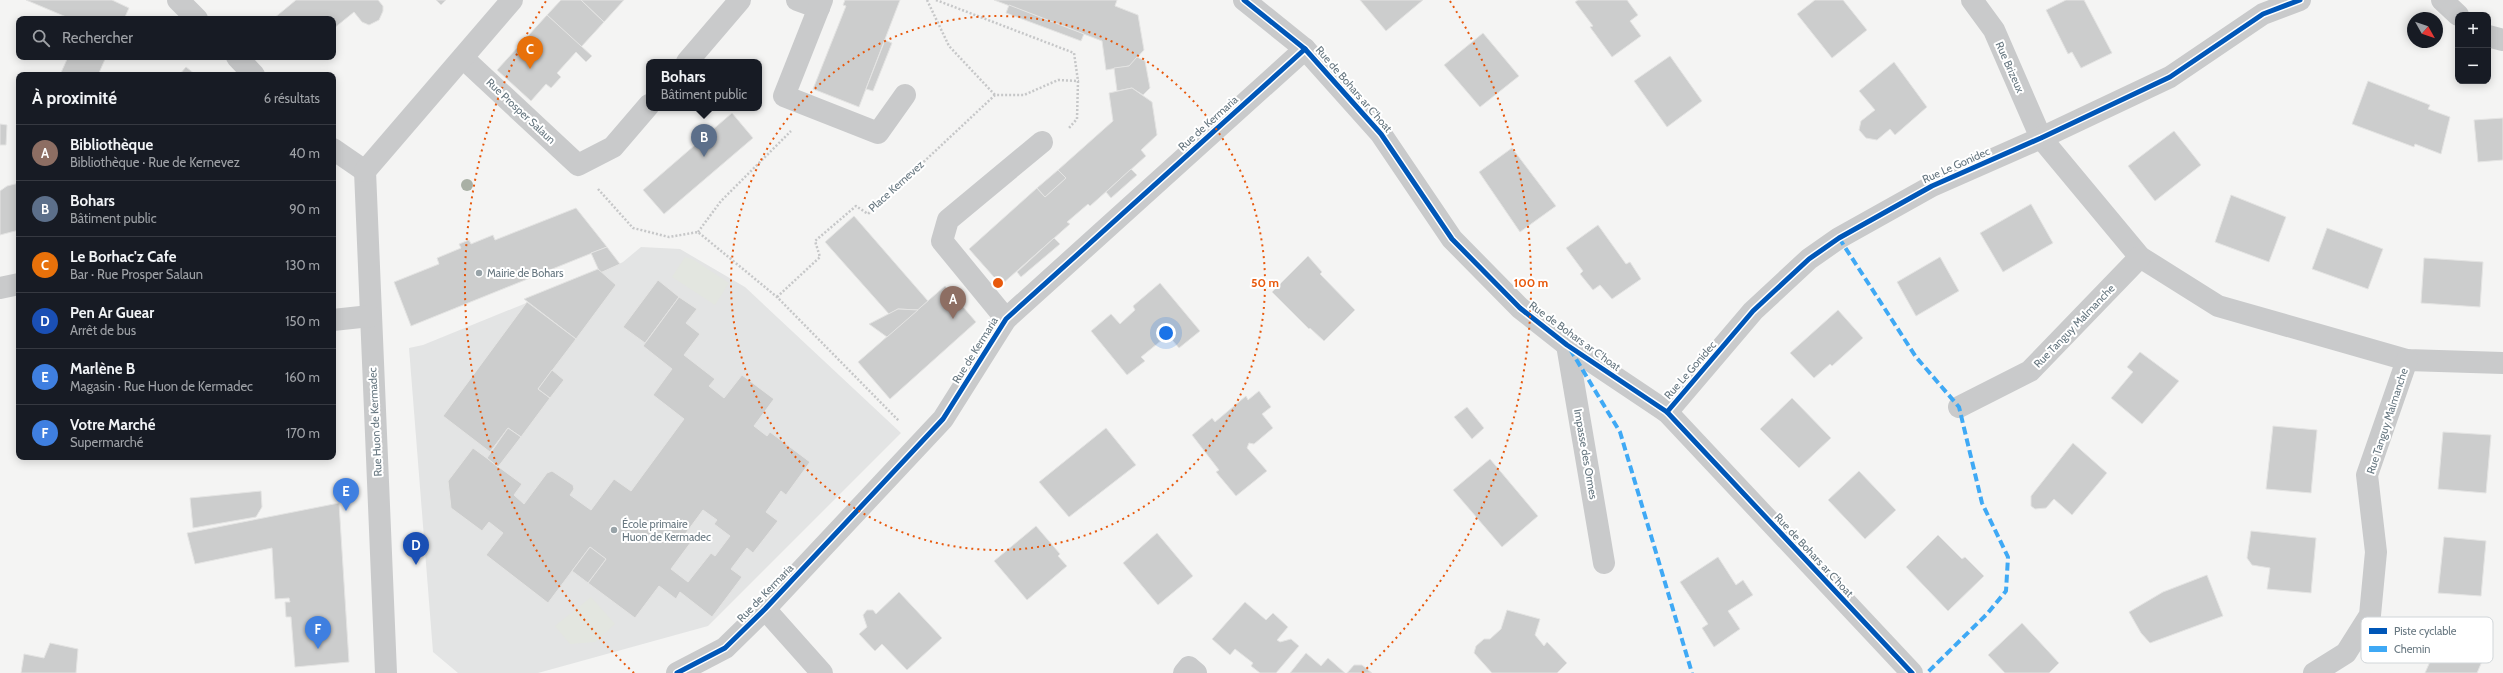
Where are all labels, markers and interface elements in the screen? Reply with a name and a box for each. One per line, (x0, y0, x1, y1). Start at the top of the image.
north arrow (2407, 12, 2443, 48)
map controls (2455, 12, 2491, 84)
button: + (2455, 12, 2491, 48)
search box (16, 16, 336, 60)
icon: search (30, 27, 52, 49)
text: Rechercher (62, 29, 133, 47)
pin: C (517, 36, 543, 69)
street label: Rue Brizeux (1993, 39, 2028, 95)
street label: Rue de Bohars ar C'hoat (1313, 43, 1395, 135)
button: − (2455, 48, 2491, 84)
popup (646, 59, 762, 111)
text: Bohars (661, 68, 706, 86)
street label: Rue Prosper Salaun (483, 75, 559, 147)
text: Bâtiment public (661, 86, 747, 102)
text: À proximité (32, 88, 117, 108)
text: 6 résultats (264, 90, 320, 106)
street label: Rue de Kermaria (1175, 92, 1241, 153)
pin: B (691, 124, 717, 157)
text: Bibliothèque (70, 136, 153, 154)
street label: Rue Le Gonidec (1920, 144, 1992, 186)
text: A (41, 145, 49, 161)
text: 40 m (289, 145, 320, 161)
text: Bibliothèque · Rue de Kernevez (70, 154, 240, 170)
street label: Place Kernevez (865, 157, 927, 215)
text: Bohars (70, 192, 115, 210)
text: B (41, 201, 49, 217)
text: 90 m (289, 201, 320, 217)
text: Bâtiment public (70, 210, 157, 226)
text: Le Borhac'z Cafe (70, 248, 176, 266)
text: C (41, 257, 49, 273)
text: 130 m (285, 257, 320, 273)
text: Bar · Rue Prosper Salaun (70, 266, 203, 282)
place label: Mairie de Bohars (487, 266, 564, 280)
marker: Mairie de Bohars (474, 268, 484, 278)
text: 50 m (1251, 275, 1279, 290)
text: 100 m (1514, 275, 1548, 290)
centre of rings (991, 276, 1005, 290)
street label: Rue Tanguy Malmanche (2031, 281, 2118, 371)
pin: A (940, 286, 966, 319)
street label: Rue de Bohars ar C'hoat (1526, 298, 1624, 374)
text: Pen Ar Guear (70, 304, 154, 322)
text: D (40, 313, 50, 329)
text: 150 m (285, 313, 320, 329)
street label: Rue de Kermaria (949, 314, 1001, 386)
text: Arrêt de bus (70, 322, 136, 338)
your location (1156, 323, 1176, 343)
street label: Rue Le Gonidec (1661, 338, 1719, 402)
text: Marlène B (70, 360, 135, 378)
street label: Rue Tanguy Malmanche (2363, 366, 2411, 476)
street label: Rue Huon de Kermadec (365, 367, 385, 477)
text: E (41, 369, 49, 385)
text: 160 m (285, 369, 320, 385)
text: Magasin · Rue Huon de Kermadec (70, 378, 253, 394)
street label: Impasse des Ormes (1571, 408, 1601, 501)
text: Votre Marché (70, 416, 156, 434)
text: F (42, 425, 48, 441)
text: 170 m (286, 425, 320, 441)
text: Supermarché (70, 434, 144, 450)
pin: E (333, 478, 359, 511)
street label: Rue de Bohars ar C'hoat (1771, 510, 1857, 600)
place label: École primaire Huon de Kermadec (622, 517, 711, 544)
marker: École primaire Huon de Kermadec (609, 525, 619, 535)
pin: D (403, 532, 429, 565)
street label: Rue de Kermaria (734, 560, 797, 625)
pin: F (305, 616, 331, 649)
legend (2361, 617, 2493, 663)
text: Piste cyclable (2394, 624, 2457, 638)
text: Chemin (2394, 642, 2431, 656)

